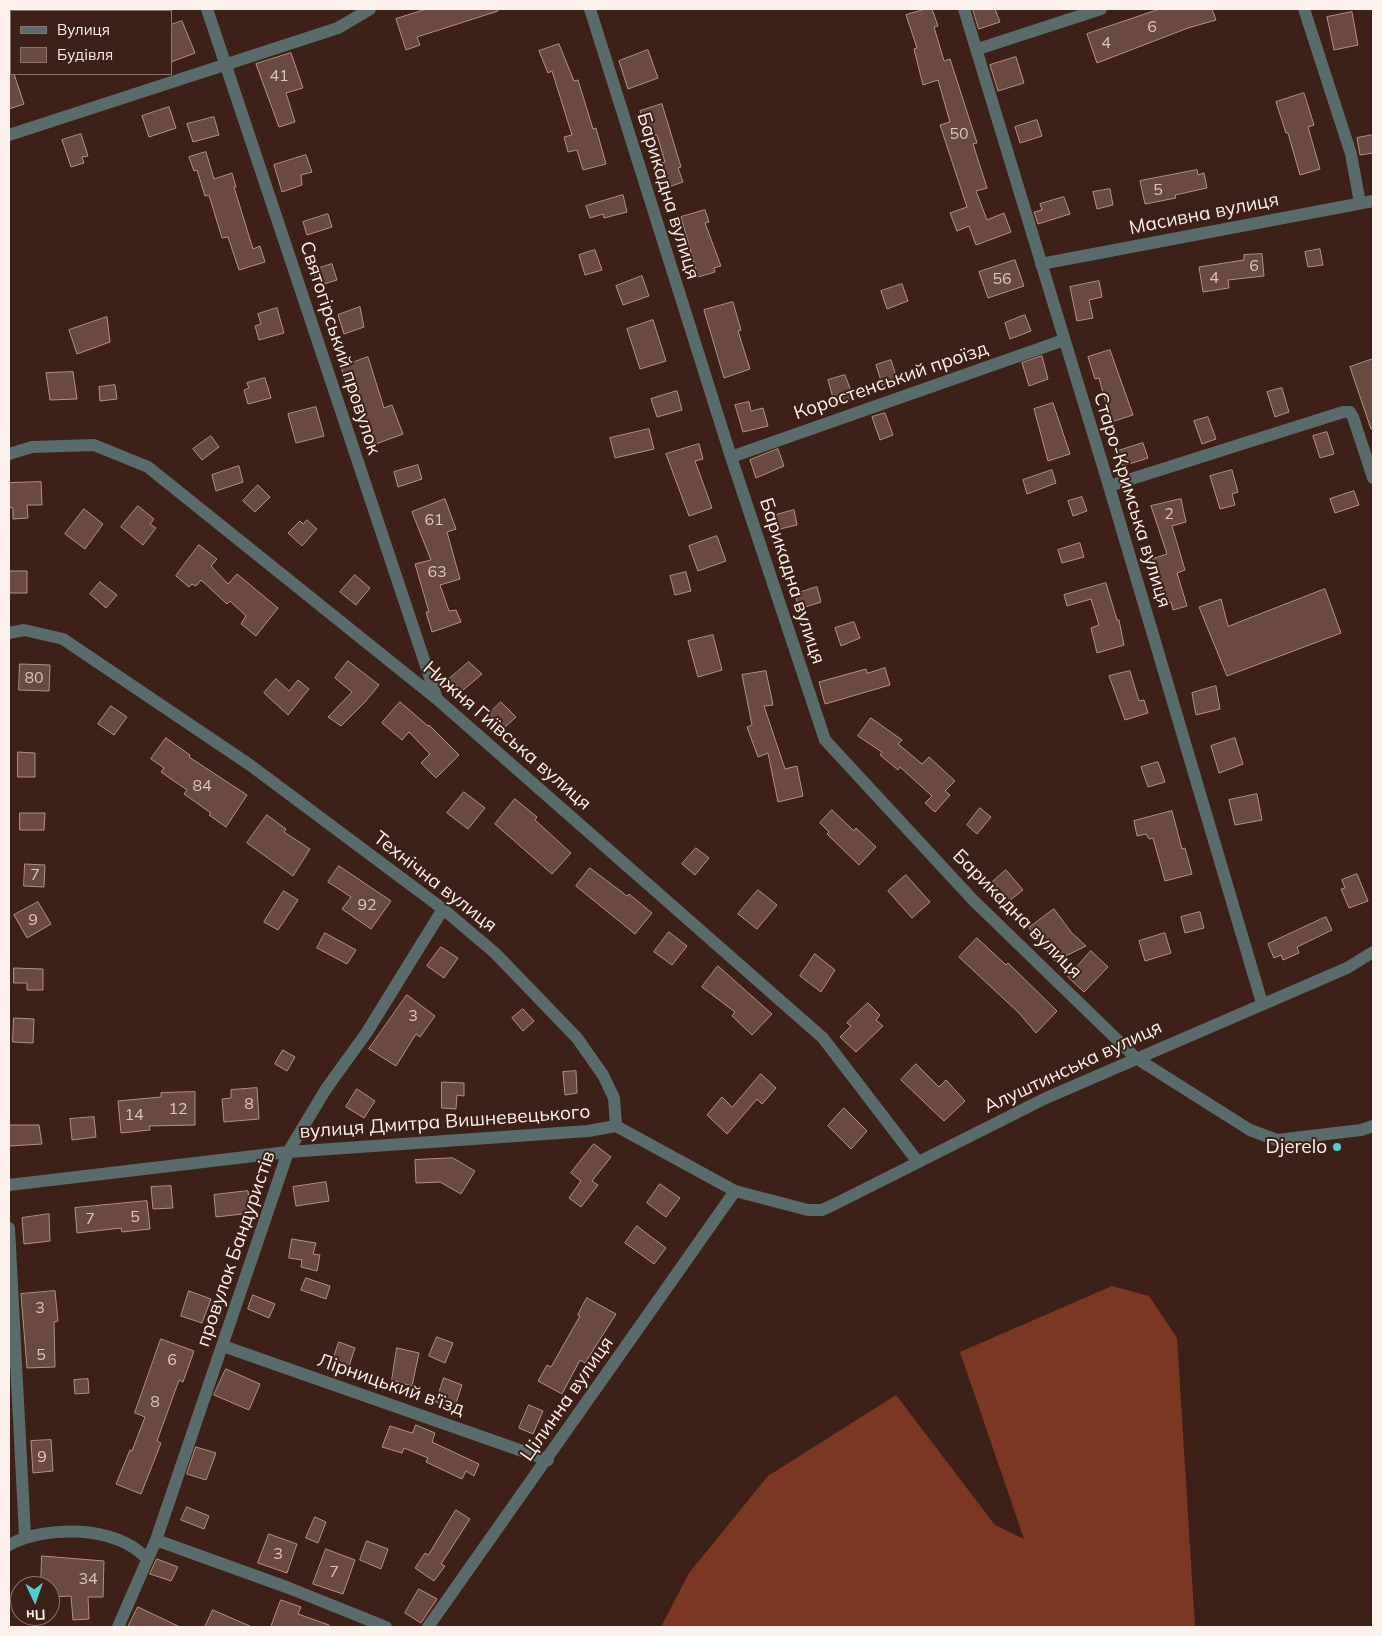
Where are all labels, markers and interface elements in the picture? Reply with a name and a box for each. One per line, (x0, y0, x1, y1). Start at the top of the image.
legend (10, 10, 172, 75)
house number: 6 (1147, 17, 1157, 37)
text: Вулиця (57, 20, 110, 39)
house number: 4 (1101, 33, 1111, 53)
text: Будівля (57, 45, 113, 64)
house number: 41 (269, 66, 289, 86)
street label: Барикадна вулиця (632, 110, 704, 282)
house number: 50 (949, 124, 969, 144)
house number: 5 (1153, 180, 1163, 200)
street label: Масивна вулиця (1127, 188, 1281, 240)
street label: Святогірський провулок (295, 238, 385, 458)
house number: 6 (1249, 256, 1259, 276)
house number: 4 (1209, 268, 1219, 288)
house number: 56 (992, 269, 1012, 289)
street label: Коростенський проїзд (791, 337, 991, 425)
street label: Старо-Кримська вулиця (1088, 390, 1176, 610)
street label: Барикадна вулиця (754, 495, 830, 667)
house number: 2 (1164, 504, 1174, 524)
house number: 61 (424, 510, 444, 530)
house number: 63 (427, 562, 447, 582)
street label: Нижня Гиївська вулиця (418, 657, 596, 815)
house number: 80 (24, 668, 44, 688)
house number: 84 (192, 776, 212, 796)
street label: Технічна вулиця (369, 827, 501, 937)
street label: Барикадна вулиця (948, 845, 1086, 983)
house number: 7 (30, 865, 40, 885)
house number: 92 (357, 895, 377, 915)
house number: 9 (28, 910, 38, 930)
house number: 3 (408, 1006, 418, 1026)
street label: Алуштинська вулиця (980, 1016, 1166, 1118)
house number: 8 (244, 1094, 254, 1114)
house number: 12 (168, 1099, 188, 1119)
street label: вулиця Дмитра Вишневецького (299, 1100, 591, 1144)
house number: 14 (124, 1105, 144, 1125)
place label: Djerelo (1265, 1136, 1327, 1158)
marker: Djerelo (1331, 1141, 1343, 1153)
street label: провулок Бандуристів (192, 1148, 280, 1350)
house number: 5 (130, 1207, 140, 1227)
house number: 7 (85, 1209, 95, 1229)
house number: 3 (35, 1298, 45, 1318)
street label: Цілинна вулиця (516, 1332, 618, 1466)
house number: 5 (36, 1345, 46, 1365)
street label: Лірницький в'їзд (314, 1349, 468, 1421)
house number: 6 (167, 1350, 177, 1370)
house number: 8 (150, 1392, 160, 1412)
house number: 9 (37, 1447, 47, 1467)
house number: 3 (273, 1544, 283, 1564)
house number: 7 (329, 1562, 339, 1582)
house number: 34 (78, 1569, 98, 1589)
north arrow (10, 1576, 60, 1626)
text: Пн (26, 1605, 46, 1624)

